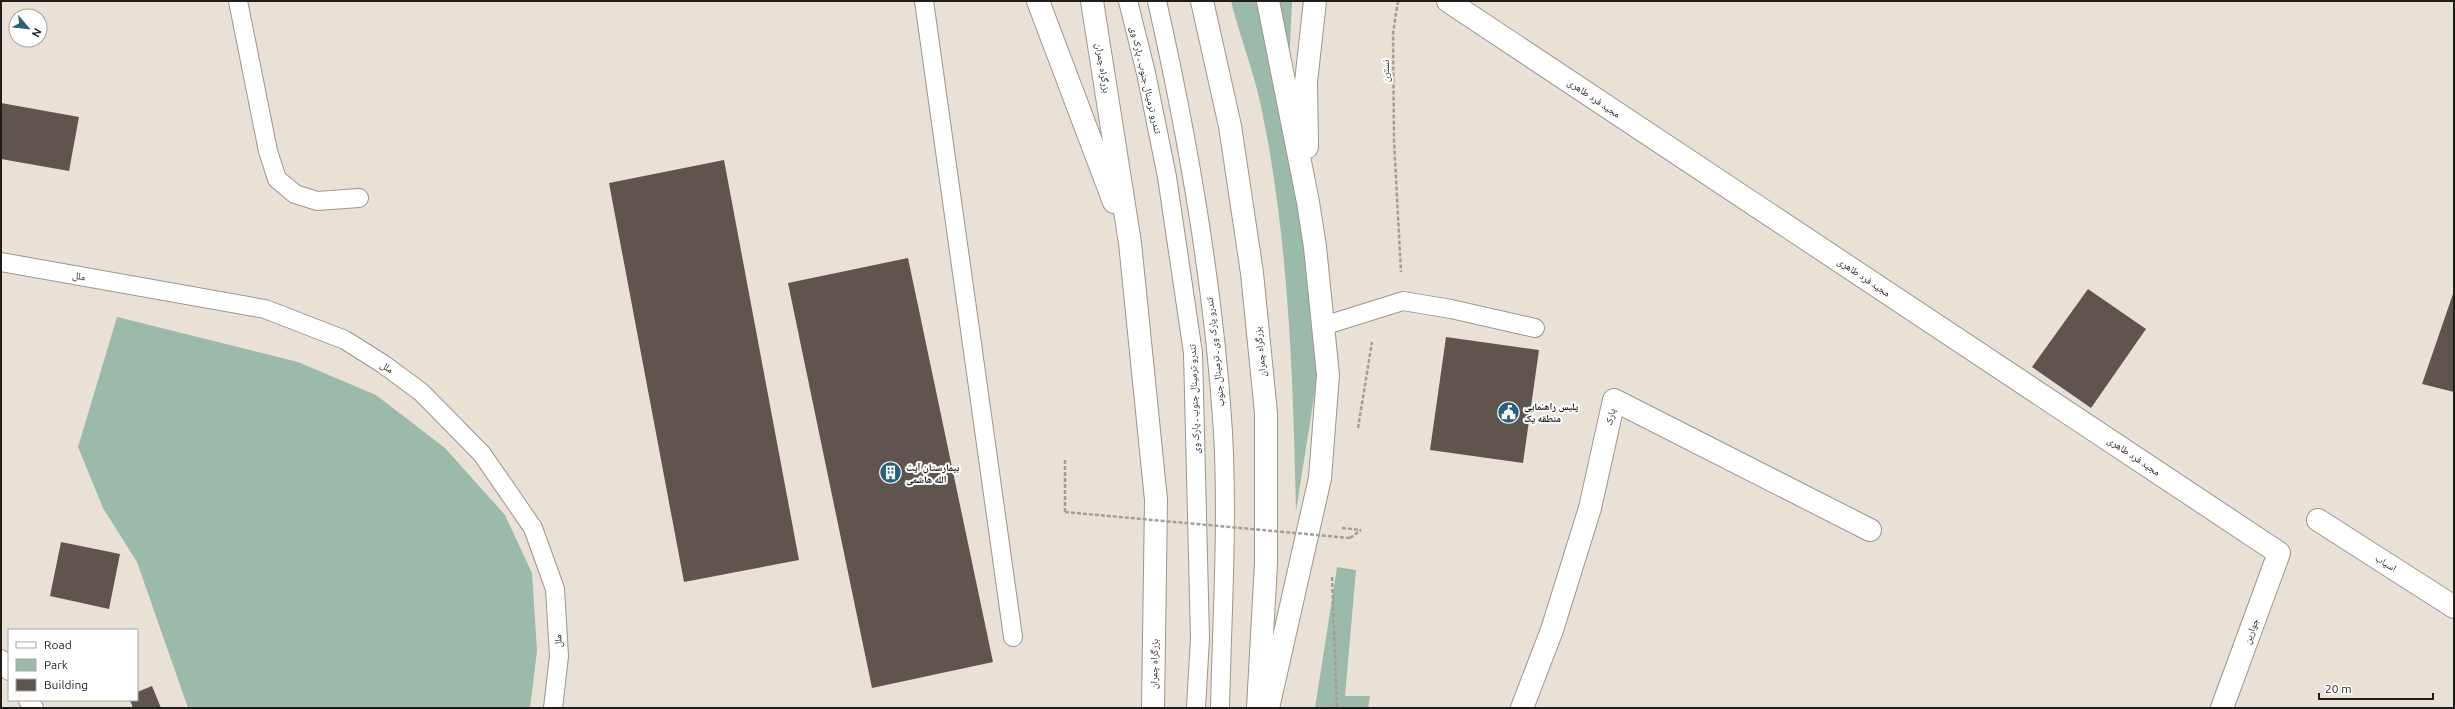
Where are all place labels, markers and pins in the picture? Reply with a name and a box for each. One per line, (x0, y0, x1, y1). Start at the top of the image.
public building icon: پلیس راهنمایی منطقه یک (1495, 399, 1521, 425)
place label: پلیس راهنمایی منطقه یک (1524, 401, 1579, 424)
building icon: بیمارستان آیت الله هاشمی (877, 460, 903, 486)
place label: بیمارستان آیت الله هاشمی (906, 462, 960, 486)

